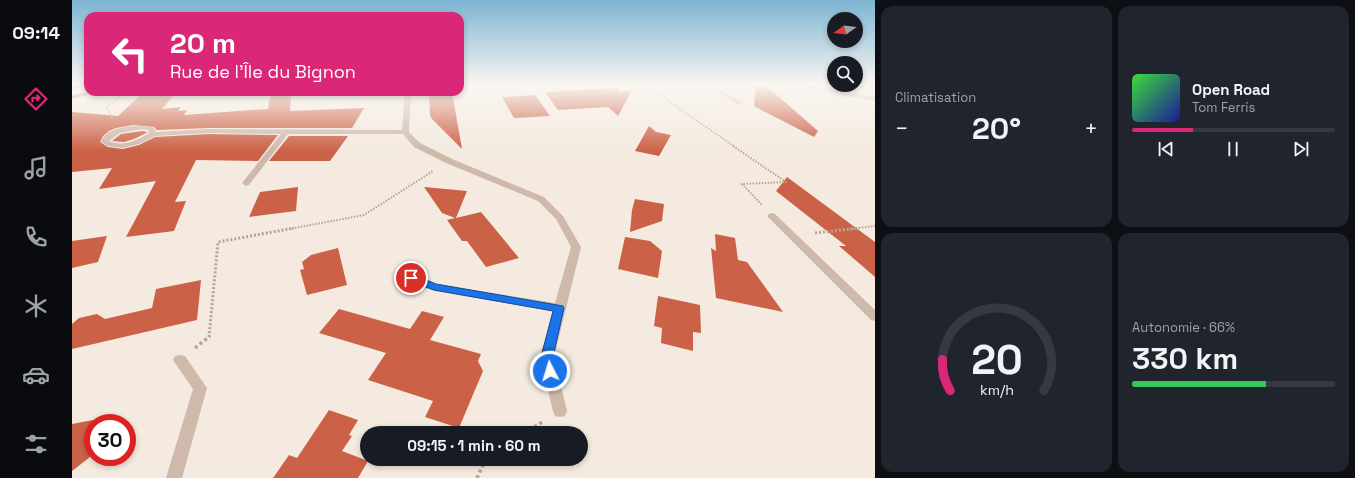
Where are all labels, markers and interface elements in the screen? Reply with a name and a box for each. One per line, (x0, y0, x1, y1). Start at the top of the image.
north arrow (827, 12, 863, 48)
map controls (827, 12, 863, 92)
text: 09:14 (12, 21, 60, 44)
text: 20 m (170, 25, 236, 61)
icon: left (104, 28, 156, 80)
button: search (827, 56, 863, 92)
text: Rue de l'Île du Bignon (170, 60, 356, 83)
text: Open Road (1192, 80, 1270, 99)
icon: directions (22, 85, 50, 113)
text: Climatisation (895, 89, 976, 106)
text: Tom Ferris (1192, 99, 1255, 116)
text: 20° (972, 109, 1021, 148)
text: − (895, 114, 909, 142)
text: + (1084, 114, 1098, 142)
icon: previous (1155, 138, 1177, 160)
icon: pause (1222, 138, 1244, 160)
icon: next (1290, 138, 1312, 160)
icon: music (22, 154, 50, 182)
icon: phone (22, 223, 50, 251)
pin (394, 261, 428, 295)
icon: arrive (400, 267, 422, 289)
icon: climate (22, 292, 50, 320)
text: Autonomie · 66% (1132, 319, 1235, 336)
text: 20 (971, 332, 1022, 385)
text: 330 km (1132, 339, 1238, 378)
position arrow (529, 350, 571, 392)
icon: car (22, 361, 50, 389)
text: km/h (979, 380, 1014, 398)
speed limit sign: 30 (84, 414, 136, 466)
icon: filters (22, 430, 50, 458)
text: 09:15 · 1 min · 60 m (407, 436, 541, 455)

